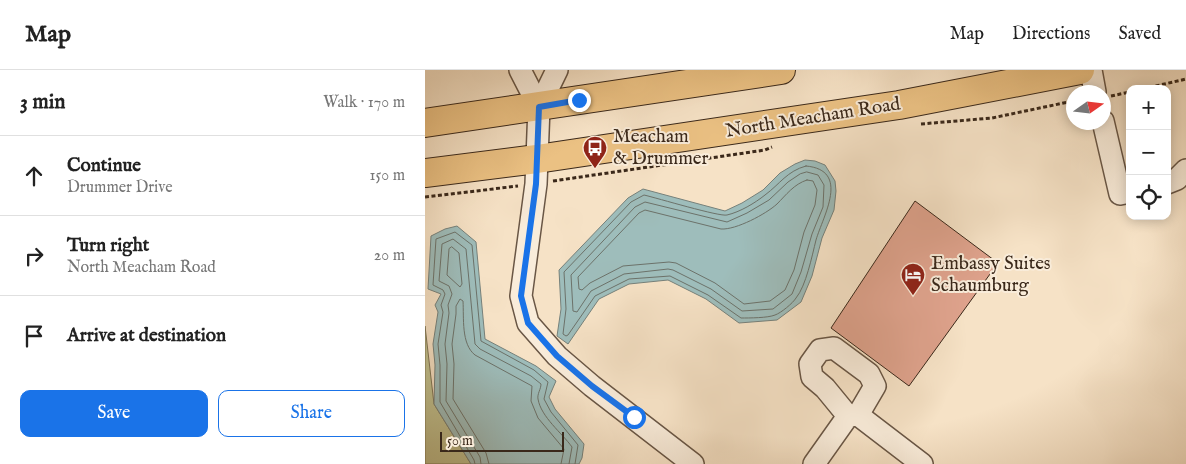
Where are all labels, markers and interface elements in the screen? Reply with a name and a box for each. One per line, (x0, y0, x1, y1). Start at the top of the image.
text: Map (25, 19, 71, 50)
text: Map (950, 23, 984, 46)
text: Directions (1012, 23, 1090, 46)
text: Saved (1118, 23, 1161, 46)
north arrow (1066, 85, 1111, 130)
map controls (1126, 85, 1171, 220)
button: + (1126, 85, 1171, 130)
text: 3 min (20, 89, 65, 116)
route end (568, 89, 591, 112)
street label: North Meacham Road (724, 92, 903, 144)
text: Walk · 170 m (323, 93, 405, 113)
place label: Meacham & Drummer (613, 125, 709, 171)
button: − (1126, 130, 1171, 175)
bus stop icon: Meacham & Drummer (582, 135, 608, 169)
text: Continue (67, 154, 141, 178)
icon: ahead (20, 162, 48, 190)
text: 150 m (370, 166, 405, 186)
button: locate (1126, 175, 1171, 220)
text: Drummer Drive (67, 178, 173, 198)
text: Turn right (67, 234, 149, 258)
icon: right (20, 242, 48, 270)
text: 20 m (374, 246, 405, 266)
place label: Embassy Suites Schaumburg (931, 252, 1051, 298)
text: North Meacham Road (67, 258, 216, 278)
hotel icon: Embassy Suites Schaumburg (900, 262, 926, 296)
icon: arrive (20, 322, 48, 350)
text: Arrive at destination (67, 324, 226, 348)
button: Save (20, 390, 208, 437)
button: Share (218, 390, 405, 437)
route start (623, 406, 646, 429)
scale bar (440, 429, 564, 452)
text: 50 m (447, 432, 473, 450)

